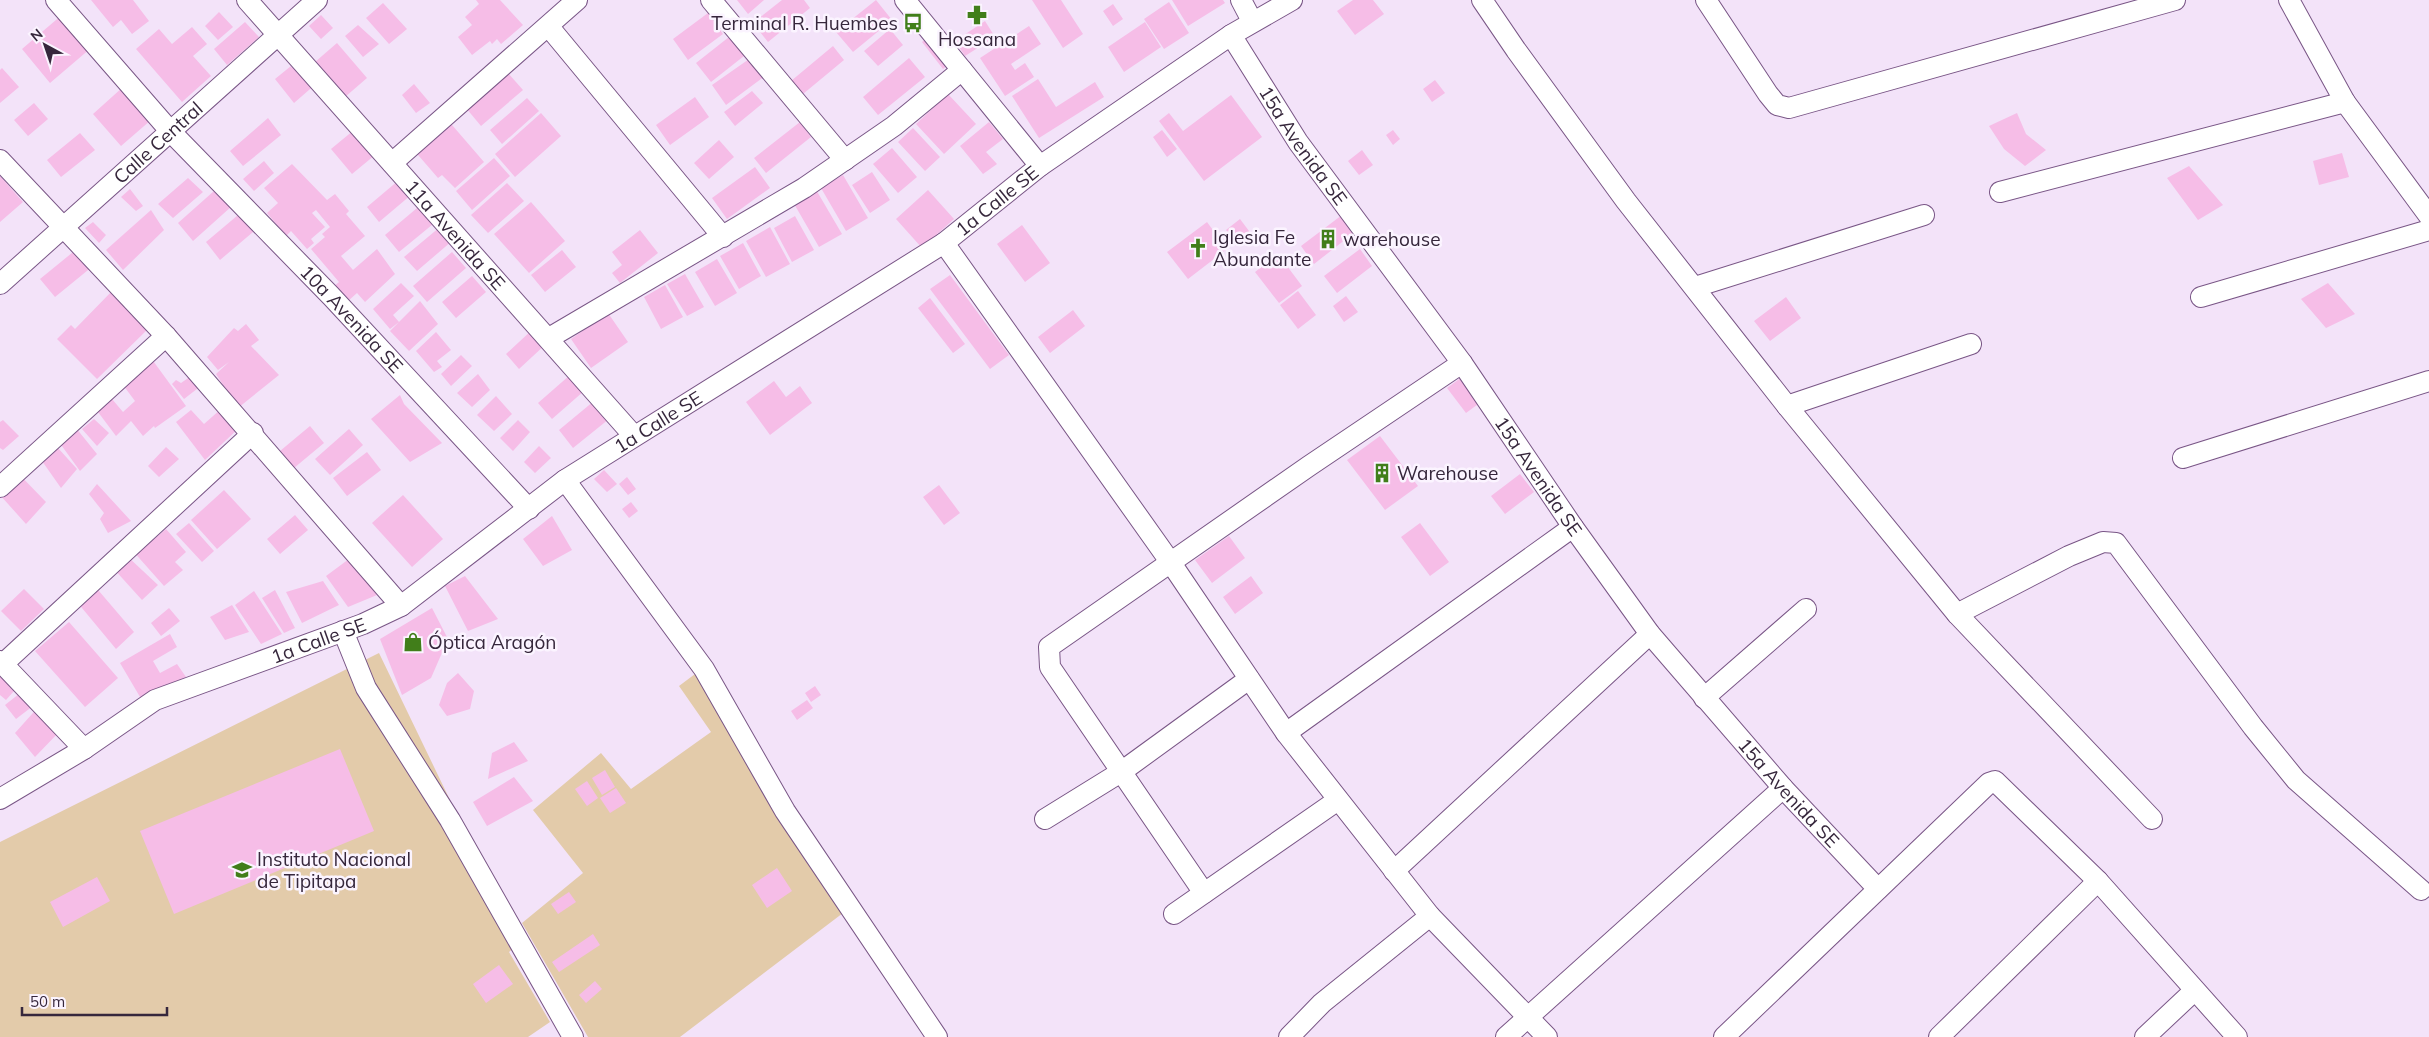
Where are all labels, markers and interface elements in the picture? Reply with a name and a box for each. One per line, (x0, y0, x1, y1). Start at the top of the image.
pharmacy icon: Hossana (966, 4, 988, 26)
place label: Terminal R. Huembes (711, 11, 898, 35)
bus stop icon: Terminal R. Huembes (902, 12, 924, 34)
north arrow (20, 20, 70, 70)
text: N (27, 25, 46, 45)
place label: Hossana (938, 27, 1016, 51)
street label: 15a Avenida SE (1254, 81, 1353, 210)
street label: Calle Central (108, 96, 208, 189)
street label: 1a Calle SE (951, 160, 1043, 241)
street label: 11a Avenida SE (400, 175, 511, 295)
place label: Iglesia Fe Abundante (1213, 225, 1311, 271)
place label: warehouse (1343, 227, 1441, 251)
building icon: warehouse (1317, 228, 1339, 250)
church icon: Iglesia Fe Abundante (1187, 237, 1209, 259)
street label: 10a Avenida SE (295, 260, 408, 378)
street label: 1a Calle SE (610, 385, 706, 458)
street label: 15a Avenida SE (1490, 412, 1588, 541)
place label: Warehouse (1397, 461, 1498, 485)
building icon: Warehouse (1371, 462, 1393, 484)
street label: 1a Calle SE (268, 612, 369, 669)
place label: Óptica Aragón (428, 630, 556, 654)
shop icon: Óptica Aragón (402, 631, 424, 653)
street label: 15a Avenida SE (1733, 733, 1844, 852)
place label: Instituto Nacional de Tipitapa (257, 847, 411, 893)
school or university icon: Instituto Nacional de Tipitapa (231, 859, 253, 881)
scale bar (22, 984, 168, 1016)
text: 50 m (30, 992, 65, 1011)

